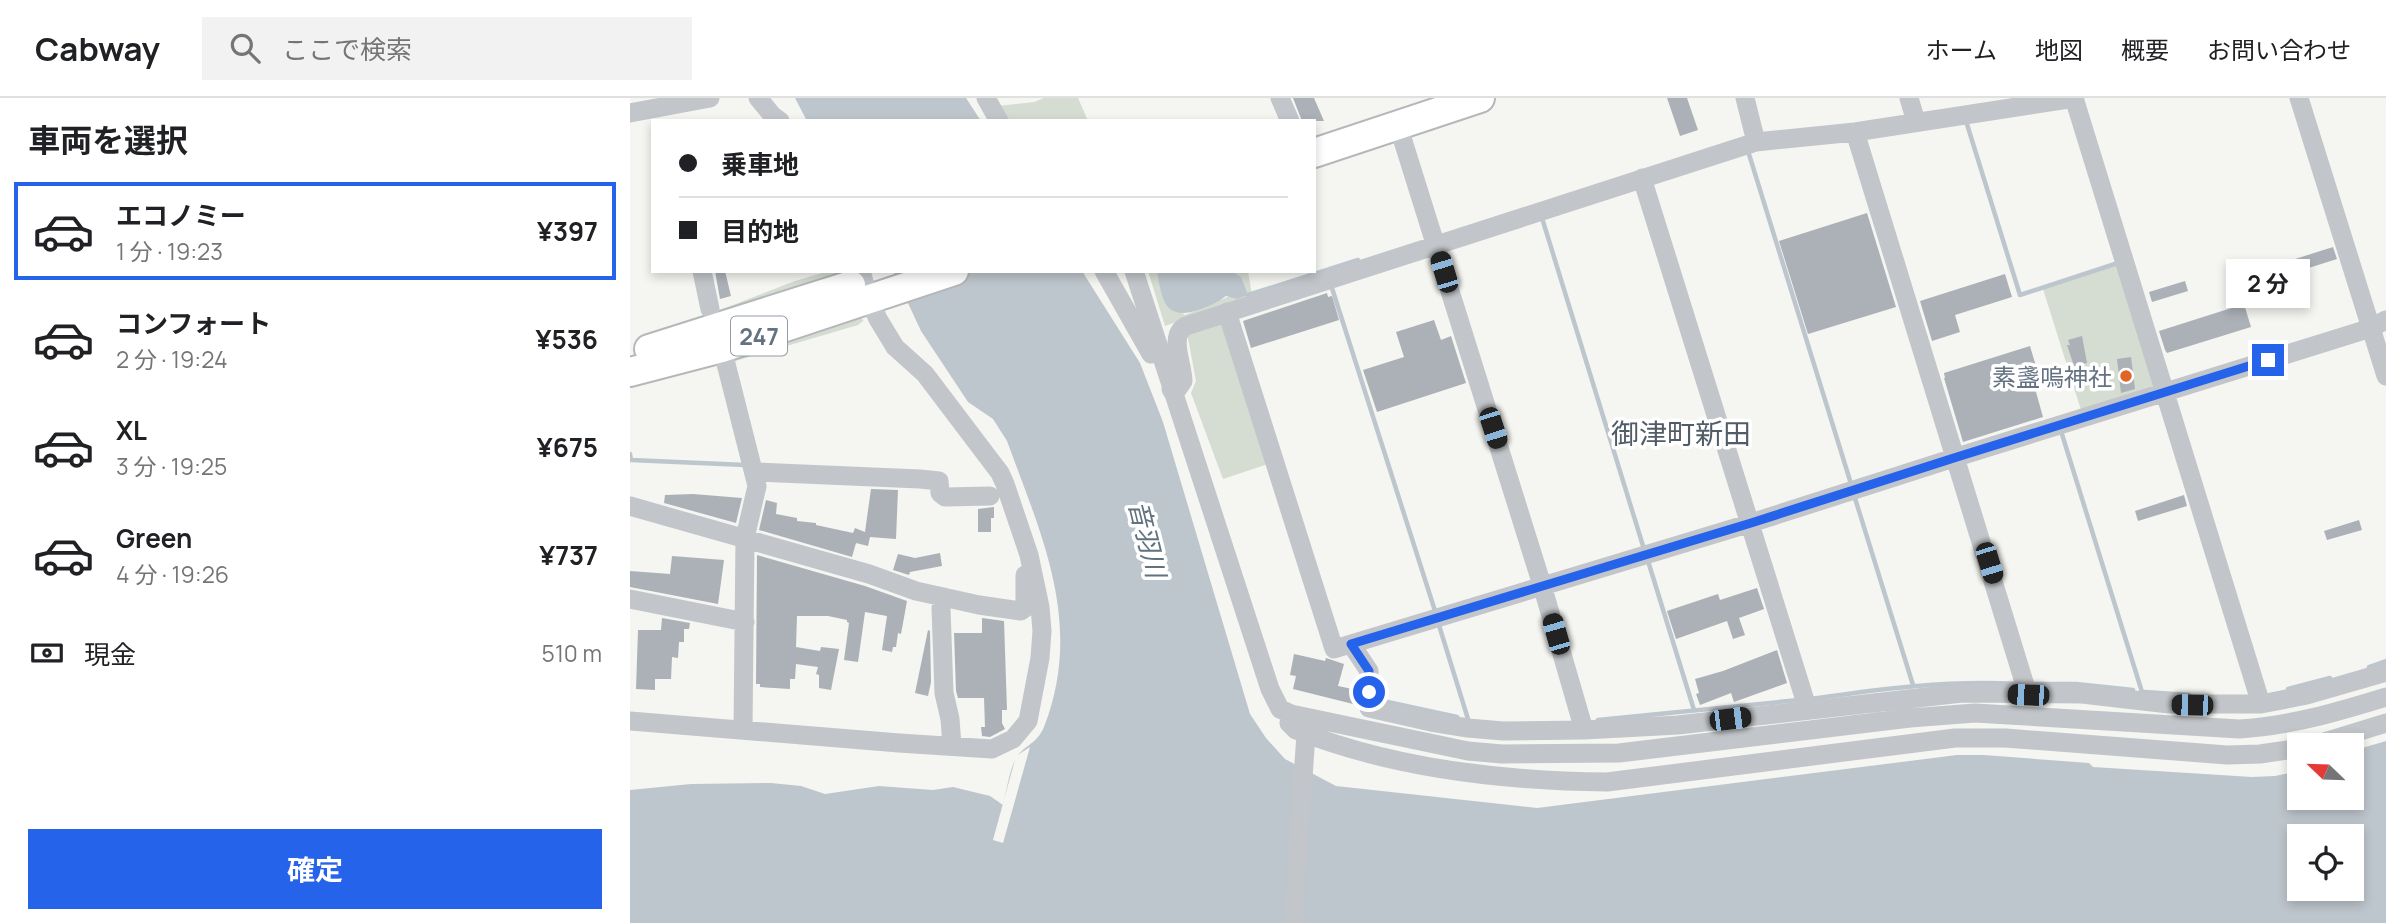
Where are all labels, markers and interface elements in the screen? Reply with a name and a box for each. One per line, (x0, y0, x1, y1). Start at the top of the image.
search box (202, 17, 692, 80)
text: Cabway (35, 26, 160, 71)
icon: search (226, 29, 264, 67)
text: ここで検索 (282, 31, 412, 67)
text: ホーム (1926, 33, 1997, 66)
text: 地図 (2035, 33, 2083, 66)
text: 概要 (2121, 33, 2169, 66)
text: お問い合わせ (2207, 33, 2351, 66)
text: 車両を選択 (28, 118, 188, 162)
text: 乗車地 (721, 146, 799, 182)
text: エコノミー (116, 197, 246, 233)
icon: car (32, 200, 95, 263)
text: ¥397 (537, 213, 598, 249)
text: 目的地 (721, 213, 799, 249)
text: 1 分 · 19:23 (116, 235, 223, 267)
car (1428, 249, 1461, 295)
callout: 2 分 (2226, 258, 2310, 308)
text: 2 分 (2247, 267, 2289, 299)
text: コンフォート (116, 305, 271, 341)
icon: car (32, 308, 95, 371)
road number: 247 (731, 316, 787, 356)
text: ¥536 (536, 321, 598, 357)
text: 2 分 · 19:24 (116, 343, 227, 375)
route end (2252, 344, 2284, 376)
place label: 素盞嗚神社 (1992, 360, 2112, 393)
marker: 素盞嗚神社 (2118, 368, 2134, 384)
car (1477, 405, 1510, 451)
text: XL (116, 412, 147, 448)
district label: 御津町新田 (1611, 414, 1751, 452)
icon: car (32, 416, 95, 479)
text: ¥675 (537, 429, 598, 465)
text: 3 分 · 19:25 (116, 450, 227, 482)
water label: 音羽川 (1121, 497, 1176, 584)
text: Green (116, 520, 192, 556)
icon: car (32, 524, 95, 587)
text: ¥737 (539, 537, 598, 573)
car (1973, 540, 2006, 586)
text: 4 分 · 19:26 (116, 558, 229, 590)
car (1541, 611, 1572, 657)
icon: cash (28, 634, 66, 672)
text: 現金 (84, 636, 136, 672)
text: 510 m (542, 637, 602, 669)
route start (1353, 676, 1385, 708)
car (2007, 684, 2050, 706)
car (2171, 694, 2214, 716)
car (1708, 706, 1753, 732)
north arrow (2287, 733, 2364, 810)
map controls (2287, 733, 2364, 901)
button: locate (2287, 824, 2364, 901)
button: 確定 (28, 829, 602, 909)

